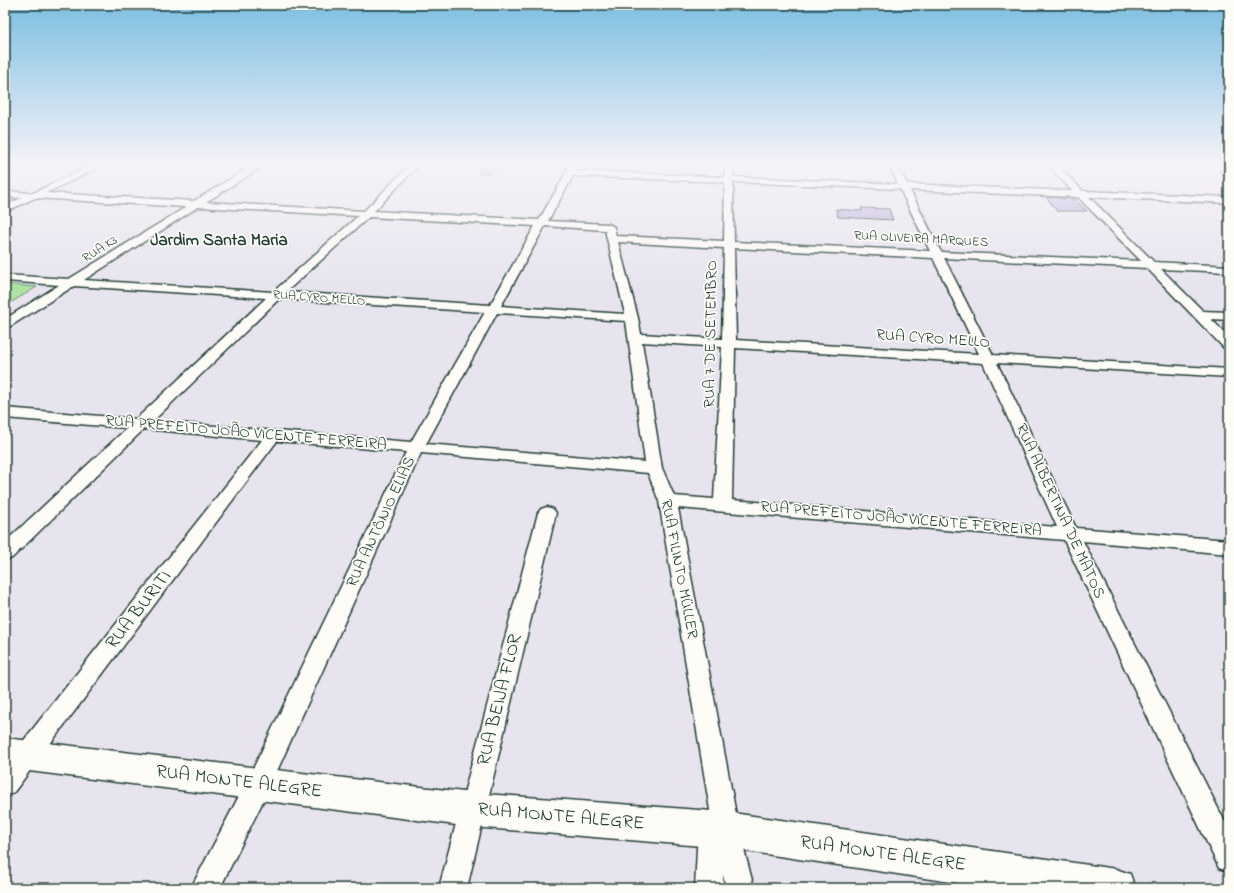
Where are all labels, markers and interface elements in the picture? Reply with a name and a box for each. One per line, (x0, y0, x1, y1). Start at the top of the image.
street label: RUA OLIVEIRA MARQUES (853, 226, 989, 252)
district label: Jardim Santa Maria (150, 228, 288, 253)
street label: RUA K3 (79, 231, 121, 267)
street label: RUA 7 DE SETEMBRO (698, 260, 724, 408)
street label: RUA CYRO MELLO (272, 285, 366, 311)
street label: RUA CYRO MELLO (875, 323, 991, 355)
street label: RUA PREFEITO JOÃO VICENTE FERREIRA (104, 409, 388, 457)
street label: RUA ALBERTINA DE MATOS (1009, 420, 1111, 602)
street label: RUA ANTÔNIO ELIAS (340, 453, 422, 591)
street label: RUA PREFEITO JOÃO VICENTE FERREIRA (759, 495, 1043, 543)
street label: RUA FILINTO MÜLLER (654, 497, 704, 641)
street label: RUA BURITI (99, 565, 179, 655)
street label: RUA BEIJA FLOR (471, 631, 530, 769)
street label: RUA MONTE ALEGRE (154, 758, 324, 806)
street label: RUA MONTE ALEGRE (477, 796, 645, 838)
street label: RUA MONTE ALEGRE (798, 829, 968, 879)

